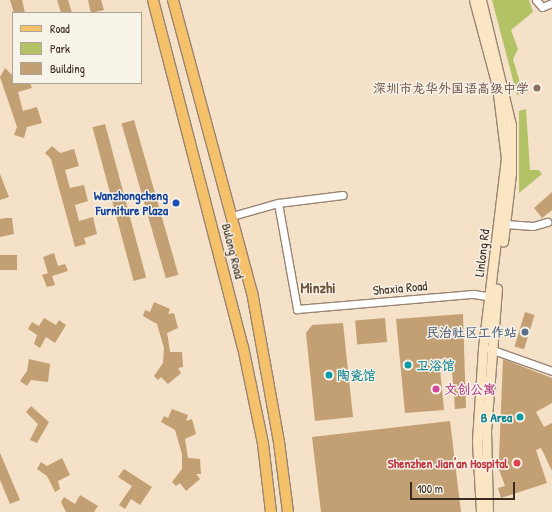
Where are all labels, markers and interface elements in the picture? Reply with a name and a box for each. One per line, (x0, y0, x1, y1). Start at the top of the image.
legend (12, 12, 142, 84)
text: Road (50, 20, 70, 37)
text: Park (50, 40, 70, 57)
text: Building (50, 60, 85, 77)
place label: 深圳市龙华外国语高级中学 (373, 80, 529, 96)
marker: 深圳市龙华外国语高级中学 (532, 83, 542, 93)
place label: Wanzhongcheng Furniture Plaza (94, 188, 168, 219)
marker: Wanzhongcheng Furniture Plaza (171, 198, 181, 208)
street label: Bulong Road (219, 222, 247, 280)
street label: Linlong Rd (471, 228, 493, 278)
street label: Shaxia Road (372, 278, 428, 298)
district label: Minzhi (300, 279, 336, 297)
place label: 民治社区工作站 (426, 324, 517, 340)
marker: 民治社区工作站 (520, 327, 530, 337)
place label: 卫浴馆 (416, 357, 455, 373)
marker: 卫浴馆 (403, 360, 413, 370)
place label: 陶瓷馆 (337, 367, 376, 383)
marker: 陶瓷馆 (324, 370, 334, 380)
place label: 文创公寓 (444, 381, 496, 397)
marker: 文创公寓 (431, 384, 441, 394)
place label: B Area (481, 409, 512, 425)
marker: B Area (515, 412, 525, 422)
place label: Shenzhen Jian'an Hospital (388, 455, 508, 471)
marker: Shenzhen Jian'an Hospital (511, 457, 523, 469)
scale bar (412, 474, 517, 500)
text: 100 m (417, 480, 443, 497)

